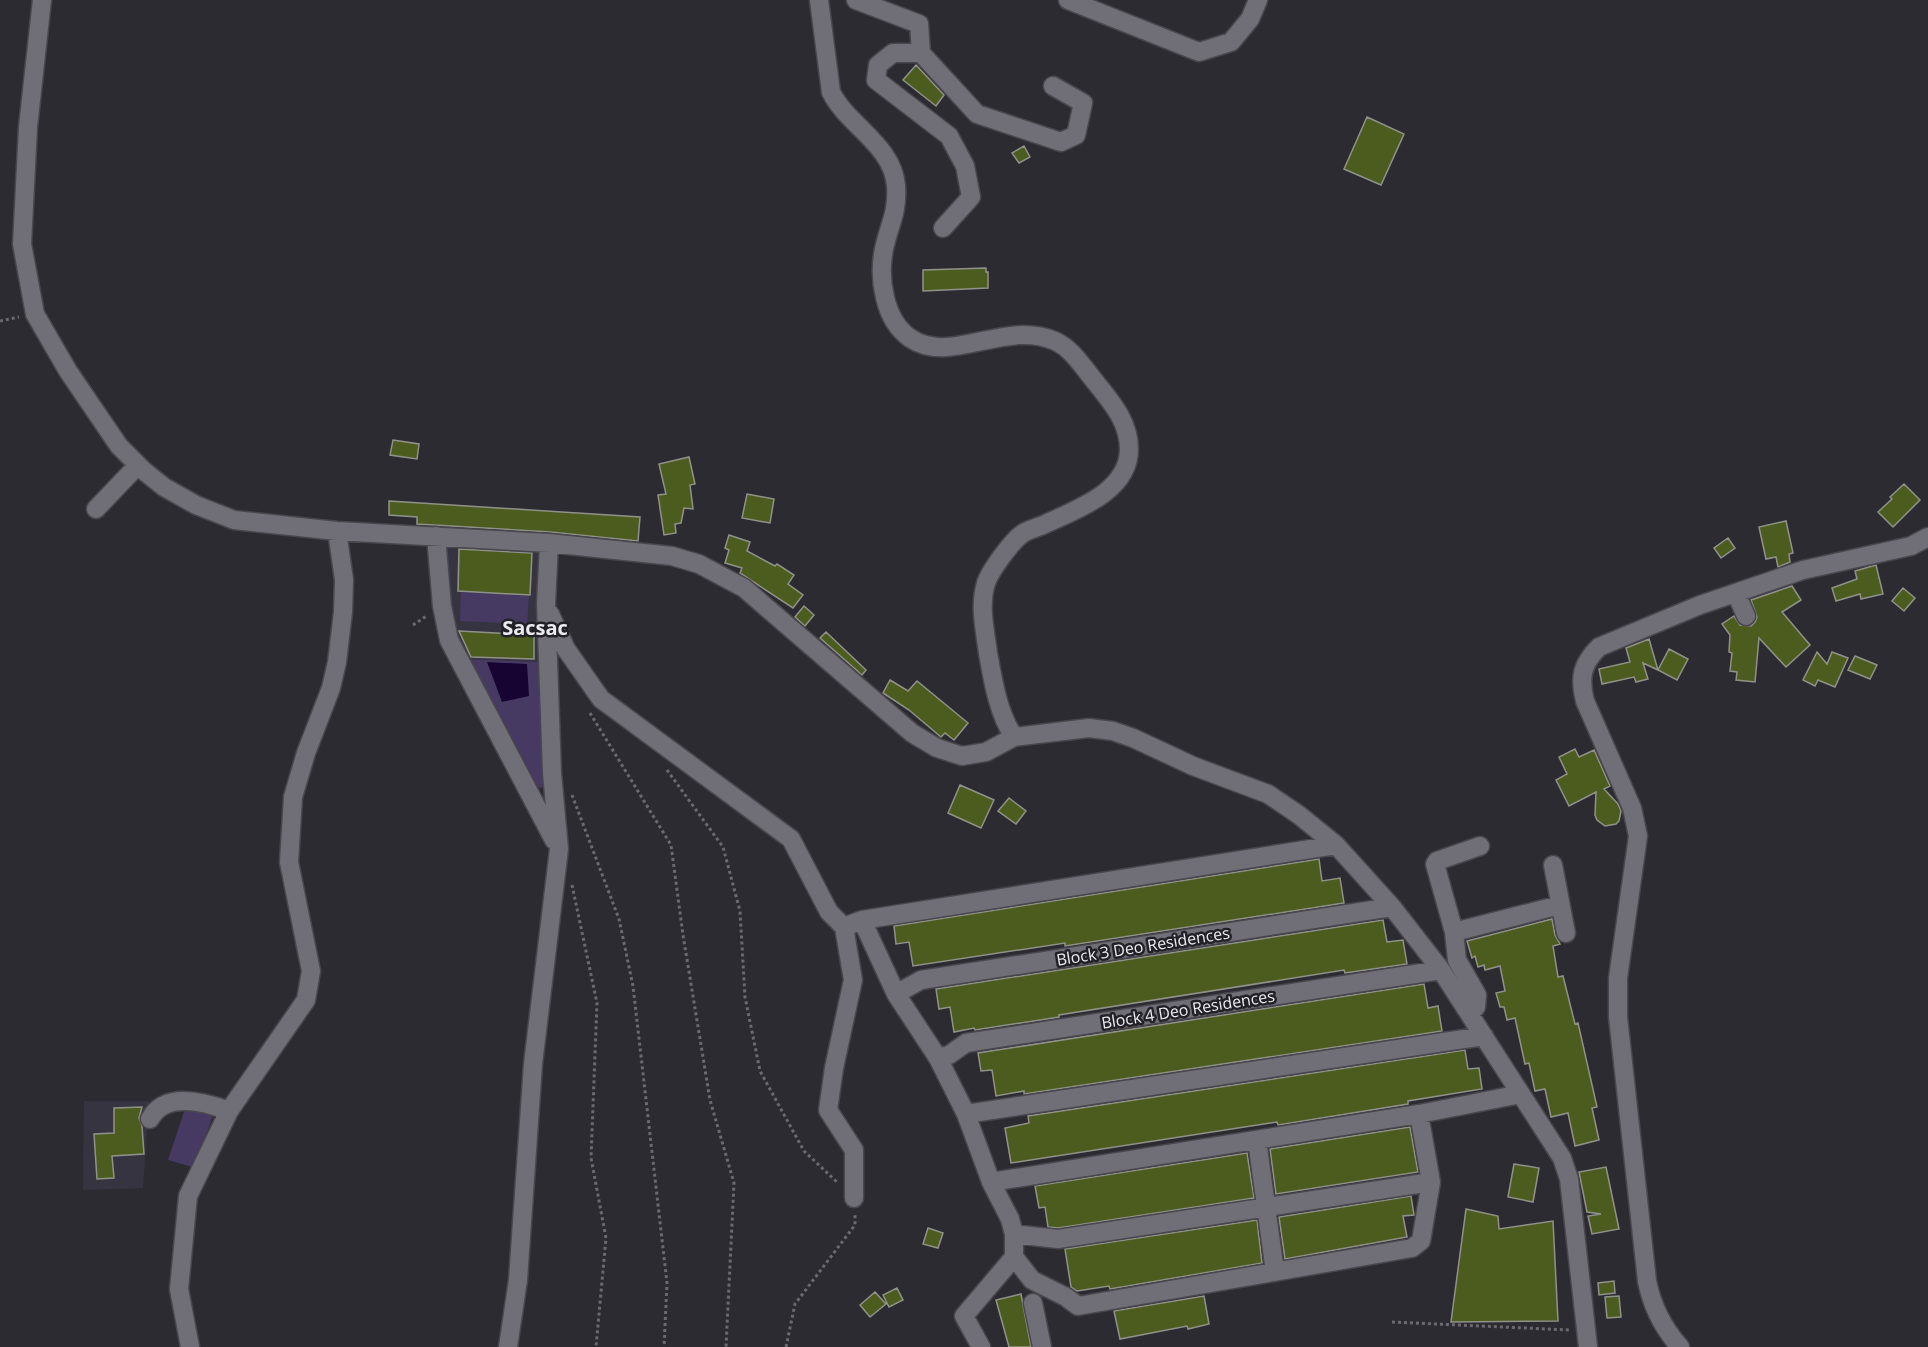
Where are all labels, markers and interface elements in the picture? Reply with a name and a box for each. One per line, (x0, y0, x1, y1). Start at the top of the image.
district label: Sacsac (502, 614, 568, 641)
street label: Block 3 Deo Residences (1055, 921, 1231, 971)
street label: Block 4 Deo Residences (1100, 984, 1276, 1034)

